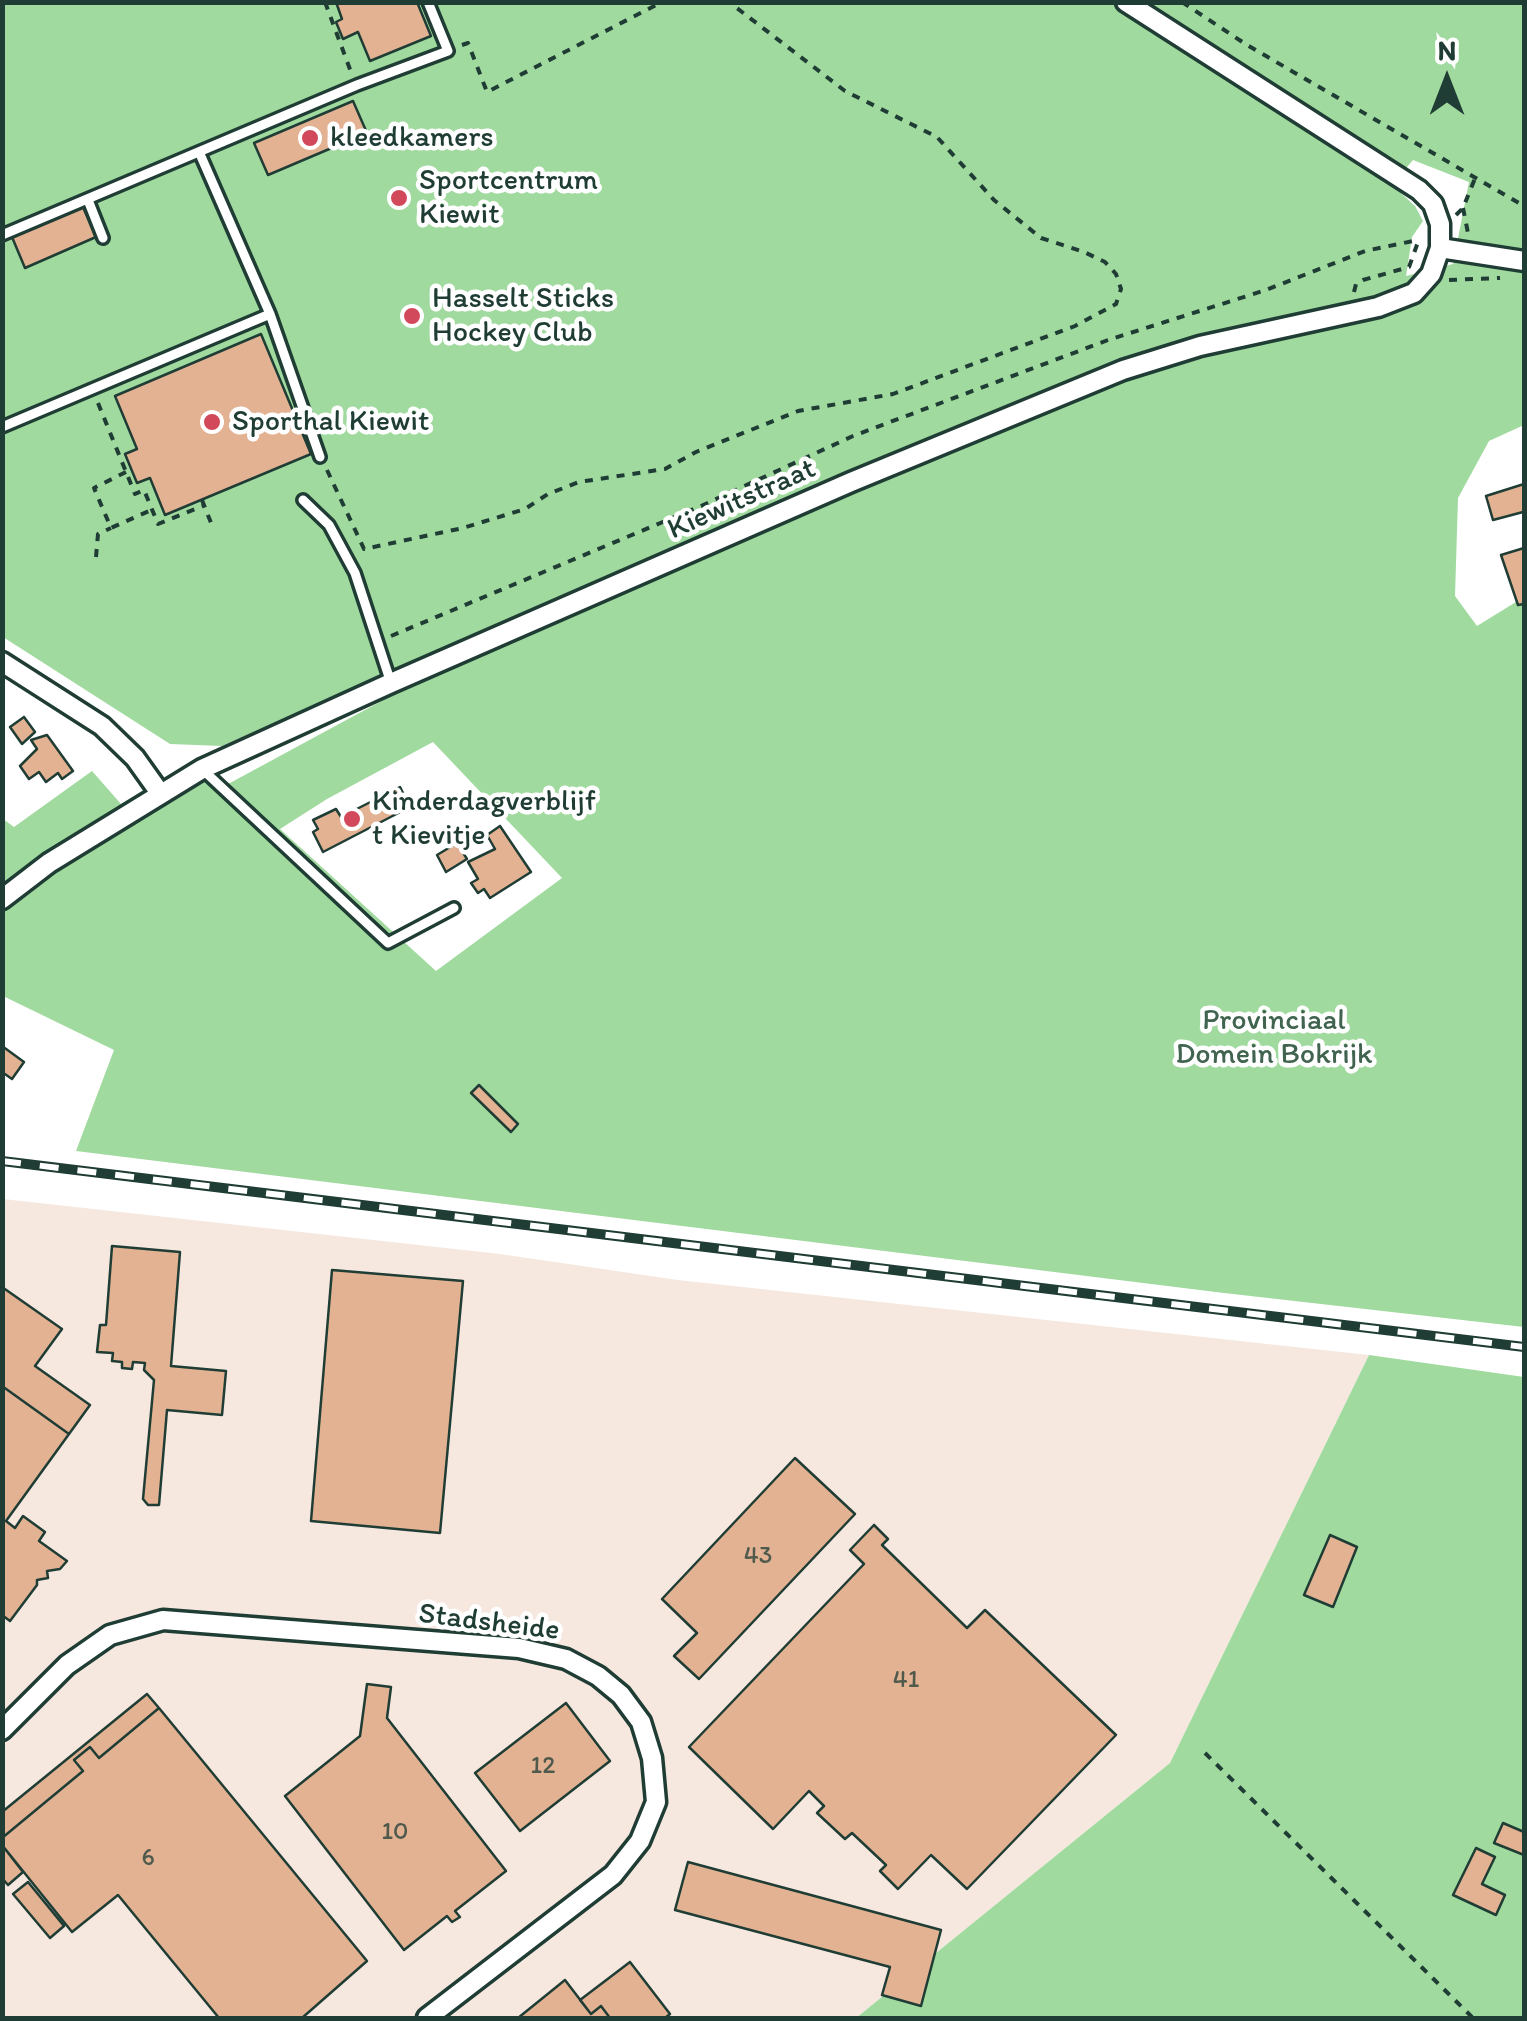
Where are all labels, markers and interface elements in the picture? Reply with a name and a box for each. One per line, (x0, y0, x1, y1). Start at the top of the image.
north arrow (1397, 30, 1497, 130)
text: N (1438, 33, 1456, 67)
place label: kleedkamers (330, 120, 494, 156)
marker: kleedkamers (299, 127, 321, 149)
place label: Sportcentrum Kiewit (419, 163, 598, 234)
marker: Sportcentrum Kiewit (388, 187, 410, 209)
place label: Hasselt Sticks Hockey Club (432, 281, 614, 352)
marker: Hasselt Sticks Hockey Club (401, 305, 423, 327)
place label: Sporthal Kiewit (232, 404, 429, 440)
marker: Sporthal Kiewit (201, 411, 223, 433)
street label: Kiewitstraat (662, 451, 822, 549)
place label: Kinderdagverblijf t Kievitje (372, 784, 596, 854)
marker: Kinderdagverblijf t Kievitje (341, 808, 363, 830)
park label: Provinciaal Domein Bokrijk (1175, 1003, 1373, 1074)
house number: 43 (744, 1542, 772, 1572)
street label: Stadsheide (416, 1597, 562, 1649)
house number: 41 (893, 1666, 919, 1696)
house number: 12 (531, 1752, 555, 1782)
house number: 10 (382, 1818, 408, 1848)
house number: 6 (141, 1844, 155, 1874)

